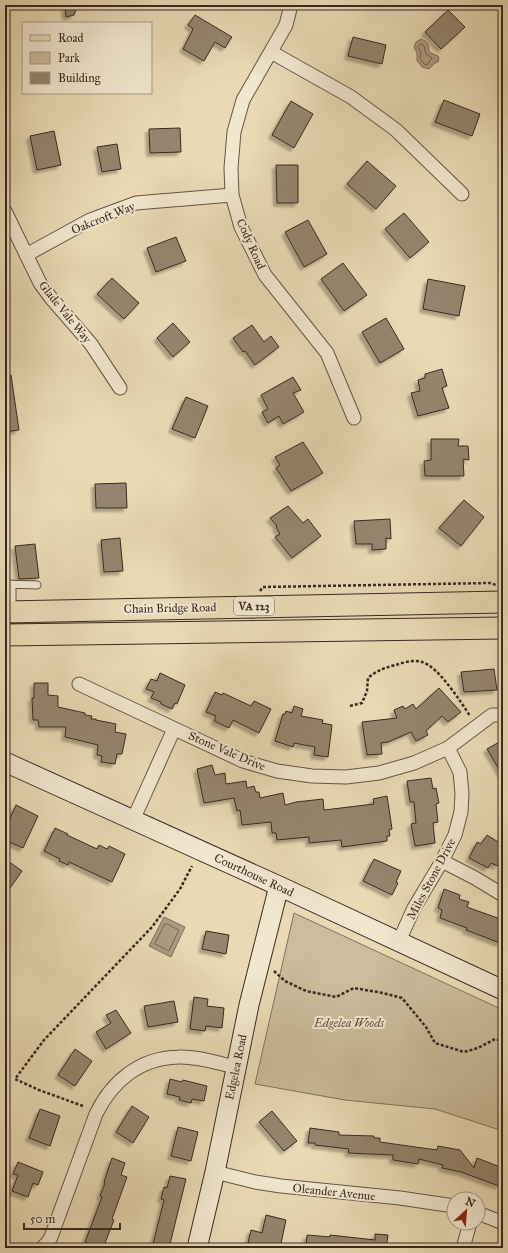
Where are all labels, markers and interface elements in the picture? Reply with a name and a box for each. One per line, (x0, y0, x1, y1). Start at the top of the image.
legend (22, 22, 152, 94)
text: Road (58, 31, 84, 45)
text: Park (58, 51, 80, 65)
text: Building (58, 71, 101, 86)
street label: Oakcroft Way (69, 199, 137, 237)
street label: Cody Road (234, 216, 268, 272)
street label: Glade Vale Way (36, 278, 94, 346)
road number: VA 123 (234, 597, 274, 615)
street label: Chain Bridge Road (124, 600, 216, 617)
street label: Stone Vale Drive (186, 728, 268, 774)
street label: Miles Stone Drive (404, 836, 458, 922)
street label: Courthouse Road (212, 850, 296, 900)
park label: Edgelea Woods (313, 1016, 384, 1030)
street label: Edgelea Road (222, 1033, 251, 1101)
street label: Oleander Avenue (292, 1181, 376, 1203)
north arrow (446, 1191, 486, 1231)
text: N (463, 1195, 478, 1211)
scale bar (24, 1205, 120, 1231)
text: 50 m (30, 1212, 55, 1226)

